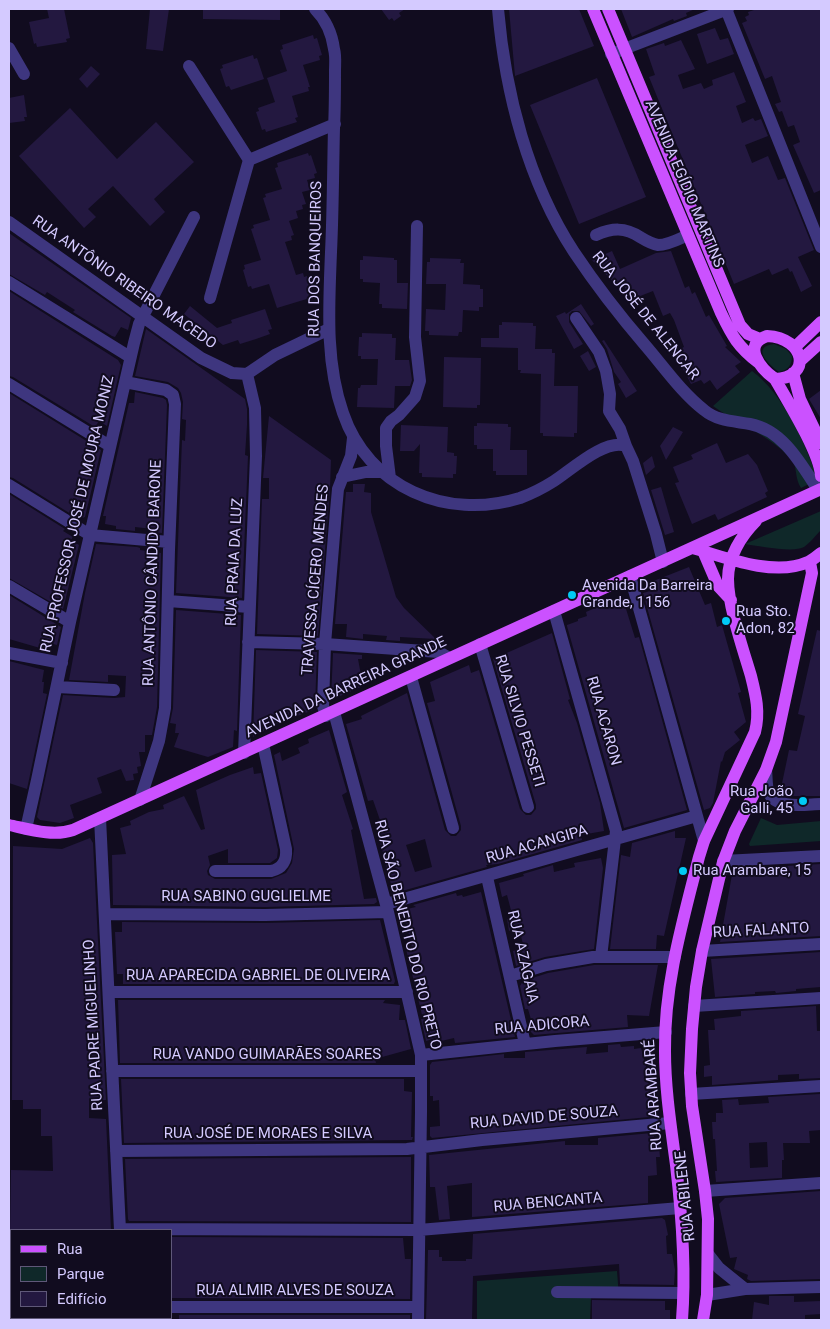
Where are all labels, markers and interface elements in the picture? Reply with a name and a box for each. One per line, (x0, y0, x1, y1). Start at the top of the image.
street label: AVENIDA EGÍDIO MARTINS (640, 98, 728, 270)
street label: RUA DOS BANQUEIROS (306, 181, 326, 337)
street label: RUA ANTÔNIO RIBEIRO MACEDO (29, 212, 219, 354)
street label: RUA JOSÉ DE ALENCAR (588, 248, 702, 384)
street label: RUA PROFESSOR JOSÉ DE MOURA MONIZ (37, 374, 119, 654)
street label: RUA ANTÔNIO CÂNDIDO BARONE (140, 460, 166, 686)
street label: TRAVESSA CÍCERO MENDES (299, 484, 333, 676)
street label: RUA PRAIA DA LUZ (223, 498, 247, 626)
place label: Avenida Da Barreira Grande, 1156 (582, 577, 713, 612)
marker: Avenida Da Barreira Grande, 1156 (566, 589, 578, 601)
place label: Rua Sto. Adon, 82 (736, 603, 795, 638)
marker: Rua Sto. Adon, 82 (720, 615, 732, 627)
street label: AVENIDA DA BARREIRA GRANDE (243, 633, 449, 743)
street label: RUA SILVIO PESSETI (490, 653, 548, 789)
street label: RUA ACARON (582, 674, 624, 768)
place label: Rua João Galli, 45 (730, 783, 793, 818)
marker: Rua João Galli, 45 (797, 795, 809, 807)
street label: RUA SÃO BENEDITO DO RIO PRETO (370, 818, 444, 1052)
street label: RUA ACANGIPA (484, 822, 590, 868)
place label: Rua Arambare, 15 (693, 862, 811, 880)
marker: Rua Arambare, 15 (677, 865, 689, 877)
street label: RUA SABINO GUGLIELME (161, 888, 331, 906)
street label: RUA AZAGAIA (503, 909, 541, 1005)
street label: RUA FALANTO (712, 919, 810, 943)
street label: RUA PADRE MIGUELINHO (81, 939, 107, 1111)
street label: RUA APARECIDA GABRIEL DE OLIVEIRA (126, 967, 390, 985)
street label: RUA ADICORA (494, 1013, 590, 1039)
street label: RUA ARAMBARÉ (641, 1039, 667, 1151)
street label: RUA VANDO GUIMARÃES SOARES (153, 1046, 381, 1064)
street label: RUA DAVID DE SOUZA (469, 1103, 619, 1133)
street label: RUA JOSÉ DE MORAES E SILVA (164, 1125, 372, 1143)
street label: RUA ABILENE (672, 1150, 700, 1242)
street label: RUA BENCANTA (493, 1189, 603, 1217)
legend (10, 1229, 172, 1319)
text: Rua (57, 1240, 83, 1258)
text: Parque (57, 1265, 104, 1283)
street label: RUA ALMIR ALVES DE SOUZA (196, 1282, 394, 1300)
text: Edifício (57, 1290, 106, 1308)

